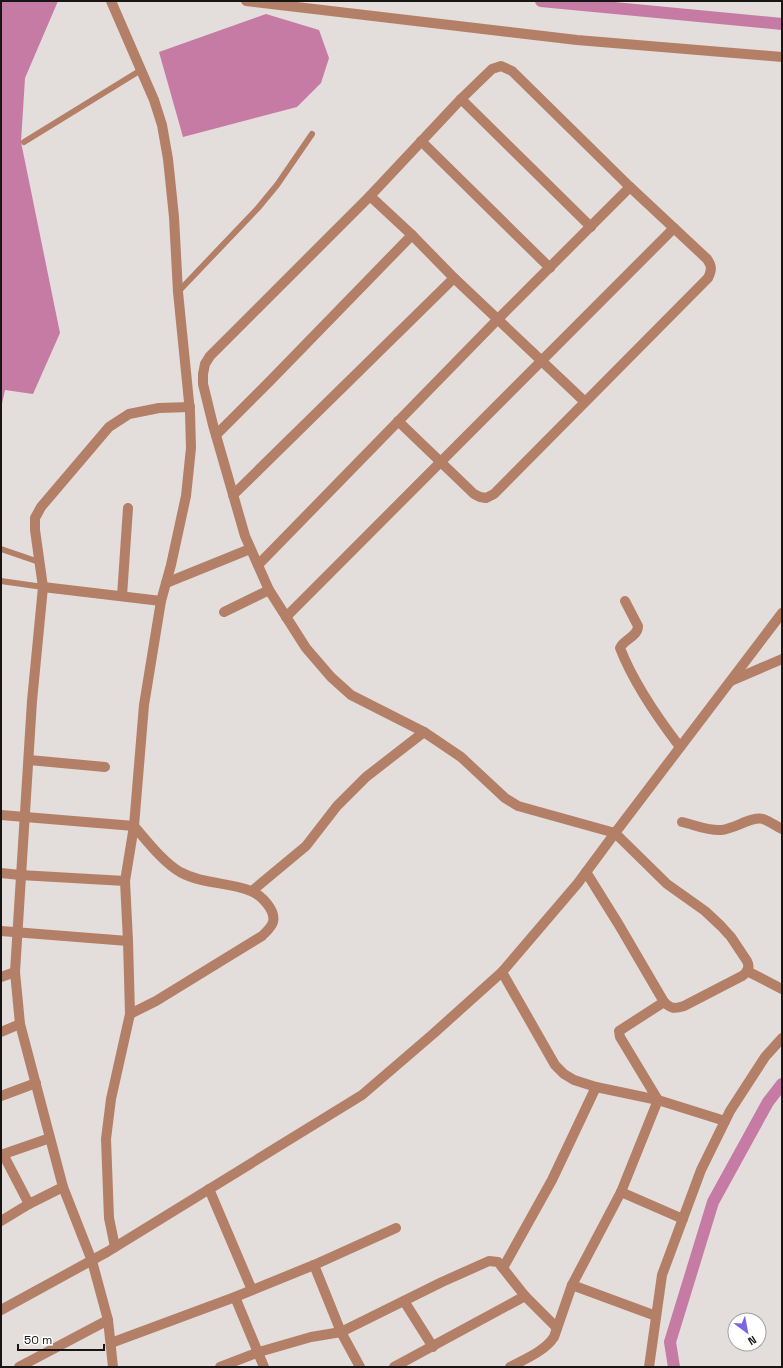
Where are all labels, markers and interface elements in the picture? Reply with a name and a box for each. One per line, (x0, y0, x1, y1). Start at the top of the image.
north arrow (727, 1312, 767, 1352)
scale bar (18, 1326, 104, 1352)
text: 50 m (24, 1332, 52, 1348)
text: N (745, 1333, 759, 1348)

